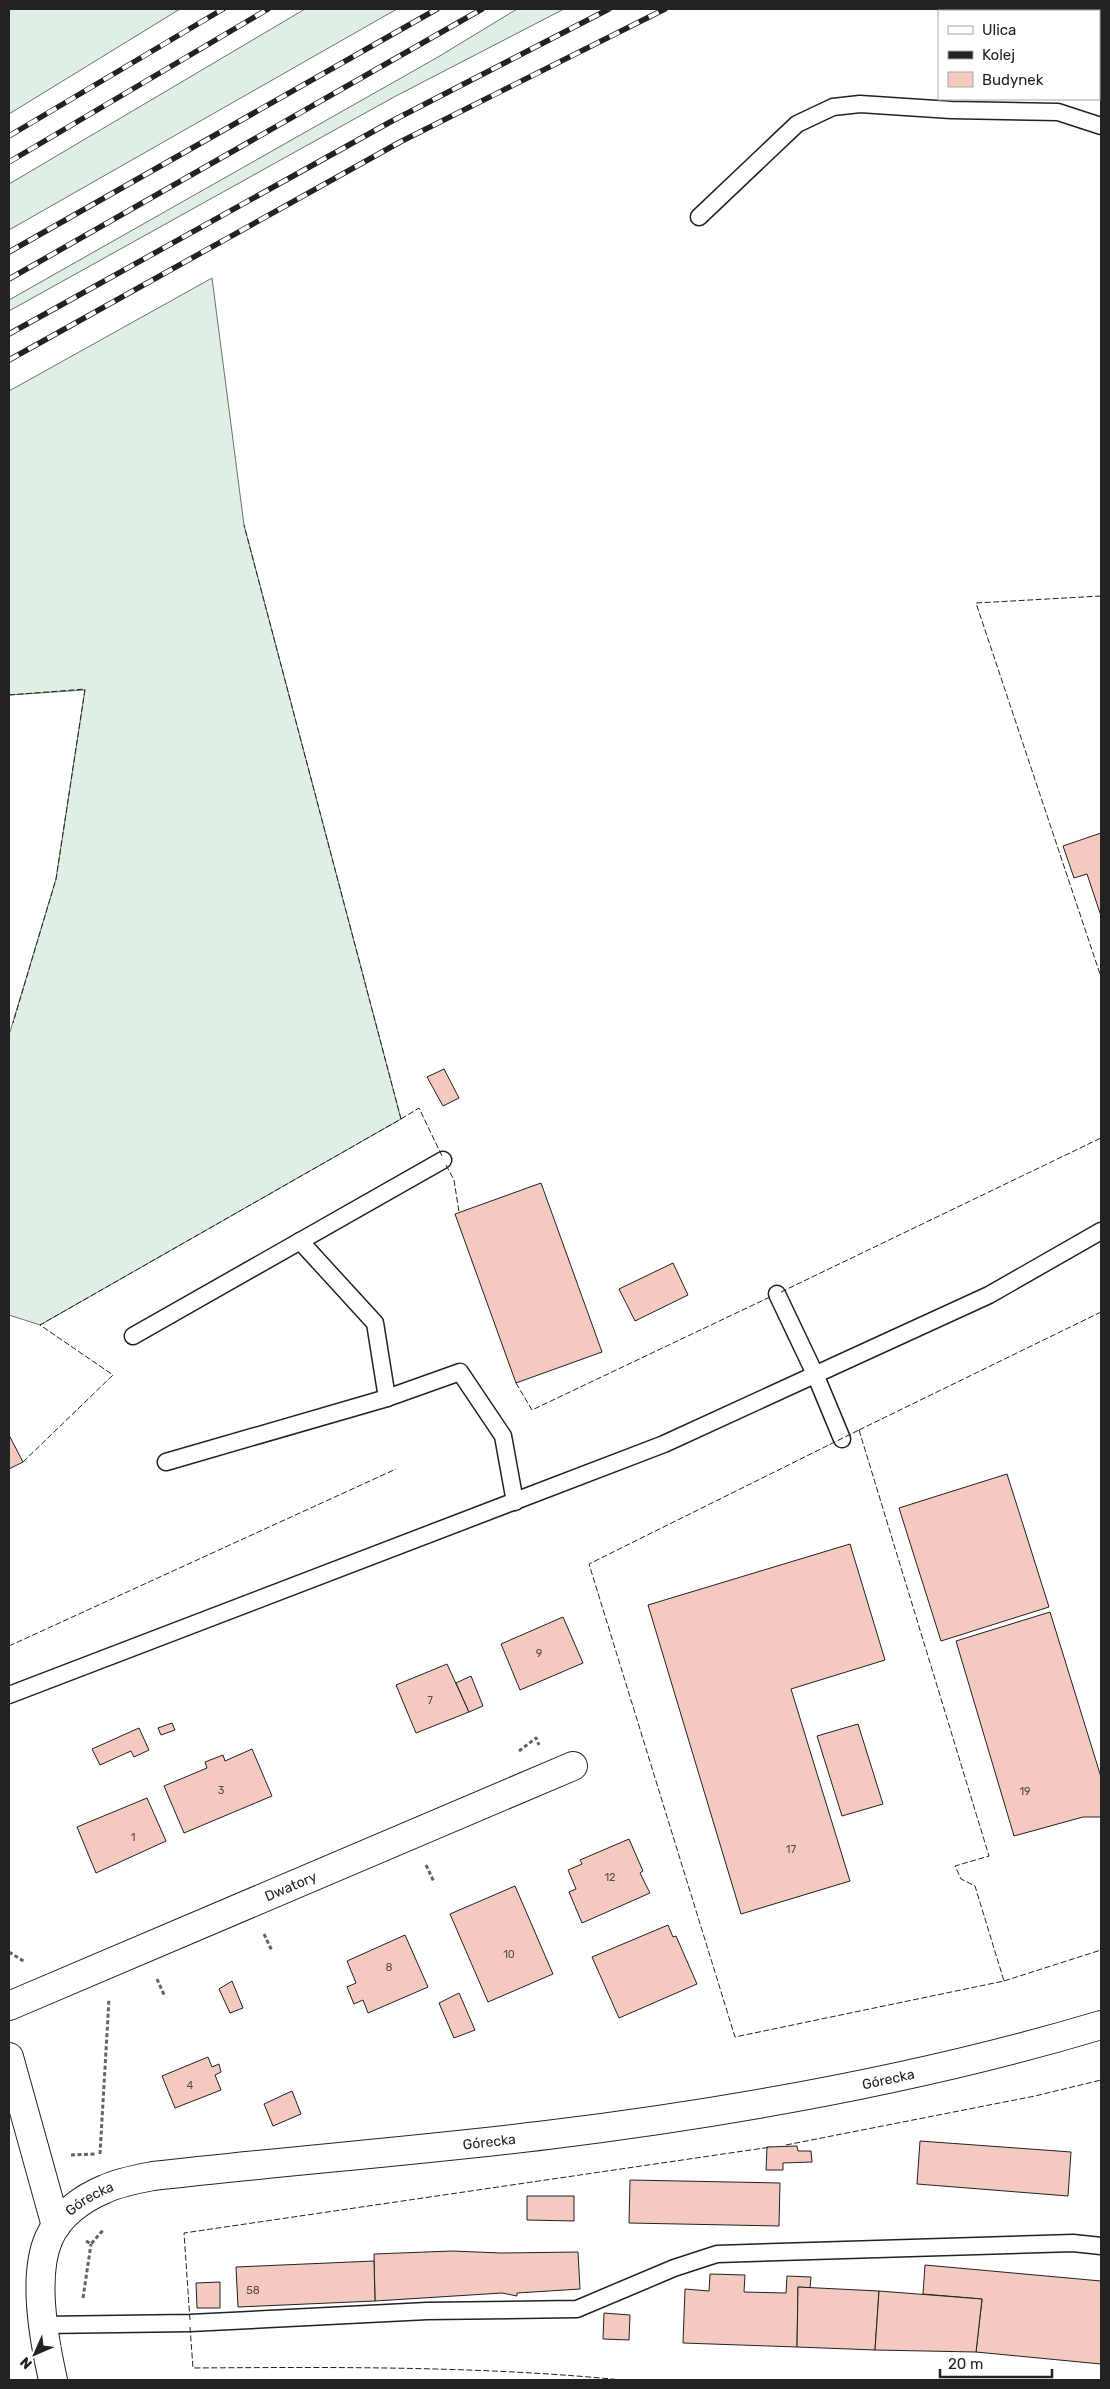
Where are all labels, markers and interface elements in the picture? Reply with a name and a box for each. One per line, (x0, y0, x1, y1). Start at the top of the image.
legend (938, 10, 1100, 100)
text: Ulica (982, 21, 1016, 39)
text: Kolej (982, 46, 1015, 64)
text: Budynek (982, 71, 1044, 89)
house number: 9 (536, 1647, 542, 1660)
house number: 7 (427, 1694, 433, 1707)
house number: 3 (218, 1784, 225, 1797)
house number: 19 (1019, 1785, 1031, 1798)
house number: 1 (131, 1831, 135, 1844)
house number: 17 (786, 1843, 797, 1856)
street label: Dwatory (262, 1868, 320, 1905)
house number: 12 (604, 1871, 616, 1884)
house number: 10 (503, 1948, 515, 1961)
house number: 8 (386, 1961, 393, 1974)
street label: Górecka (861, 2066, 916, 2093)
house number: 4 (187, 2079, 194, 2092)
street label: Górecka (462, 2131, 517, 2154)
street label: Górecka (62, 2178, 116, 2220)
house number: 58 (246, 2284, 260, 2297)
north arrow (10, 2329, 60, 2379)
scale bar (940, 2346, 1052, 2378)
text: N (17, 2353, 36, 2372)
text: 20 m (948, 2355, 983, 2373)

